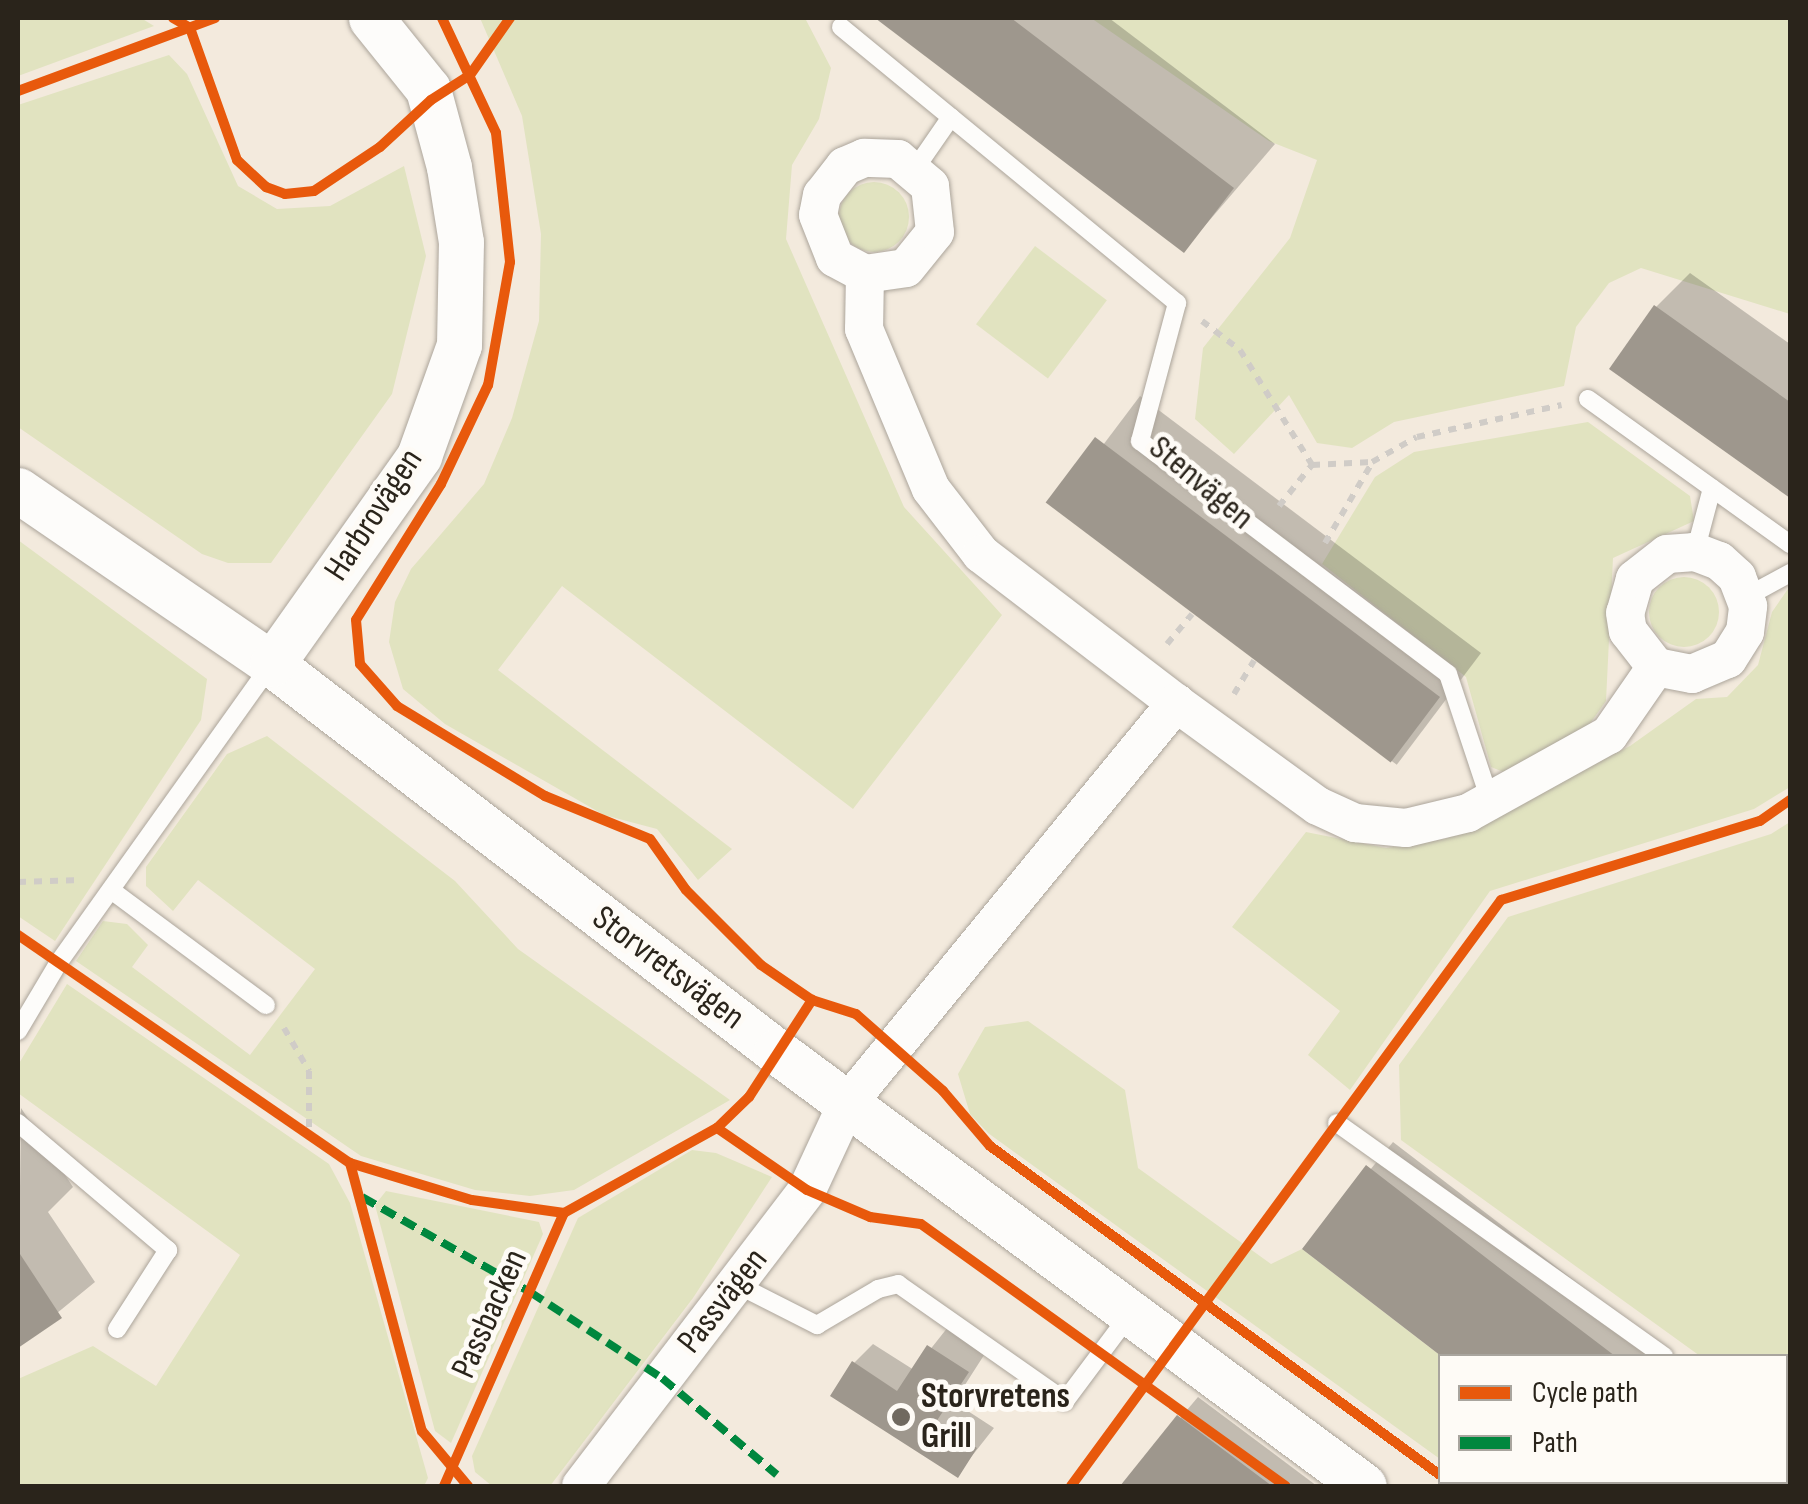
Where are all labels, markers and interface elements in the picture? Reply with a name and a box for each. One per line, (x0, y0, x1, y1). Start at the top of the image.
street label: Stenvägen (1140, 427, 1262, 539)
street label: Harbrovägen (316, 441, 432, 589)
street label: Storvretsvägen (584, 897, 752, 1039)
street label: Passvägen (669, 1240, 777, 1362)
street label: Passbacken (443, 1243, 537, 1385)
legend (1438, 1354, 1788, 1484)
text: Cycle path (1532, 1375, 1638, 1411)
place label: Storvretens Grill (921, 1376, 1070, 1458)
marker: Storvretens Grill (890, 1406, 912, 1428)
text: Path (1532, 1425, 1578, 1461)

